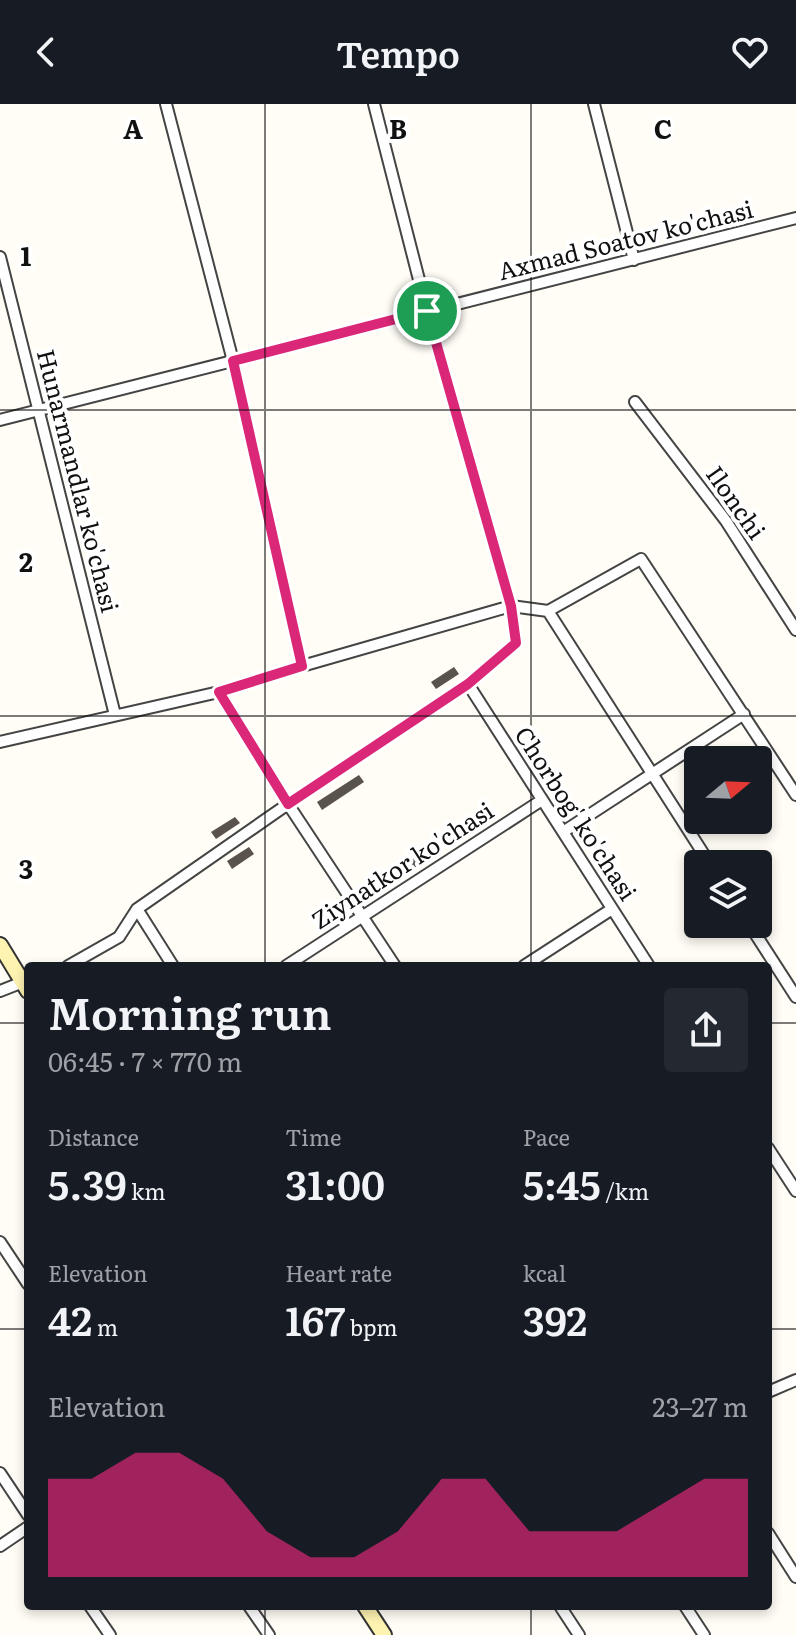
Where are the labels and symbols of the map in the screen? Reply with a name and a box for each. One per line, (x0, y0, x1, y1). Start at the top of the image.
text: A (123, 108, 143, 147)
text: B (389, 108, 407, 147)
text: C (654, 108, 672, 147)
street label: Axmad Soatov ko'chasi (494, 190, 757, 287)
text: 1 (21, 235, 32, 274)
pin (393, 277, 461, 345)
street label: Hunarmandlar ko'chasi (30, 345, 129, 616)
street label: Ilonchi (699, 458, 775, 546)
text: 2 (19, 541, 33, 580)
street label: Chorbog' ko'chasi (508, 719, 647, 907)
north arrow (684, 746, 772, 834)
street label: Ziynatkor ko'chasi (304, 792, 500, 936)
text: 3 (19, 848, 33, 887)

